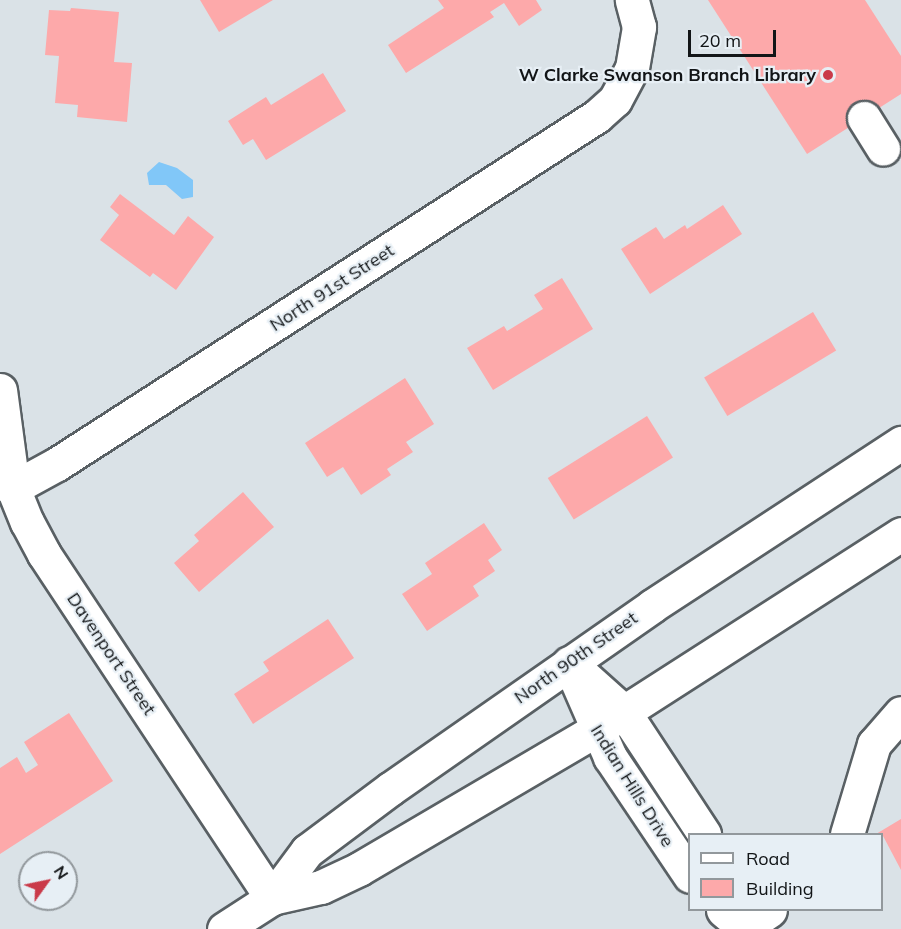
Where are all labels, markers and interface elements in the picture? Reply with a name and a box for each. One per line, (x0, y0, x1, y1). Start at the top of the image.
scale bar (691, 18, 780, 56)
text: 20 m (699, 29, 741, 52)
place label: W Clarke Swanson Branch Library (519, 64, 816, 86)
marker: W Clarke Swanson Branch Library (821, 68, 835, 82)
street label: North 91st Street (266, 240, 398, 336)
street label: Davenport Street (62, 589, 160, 719)
street label: North 90th Street (510, 608, 642, 708)
street label: Indian Hills Drive (586, 721, 678, 851)
legend (688, 833, 883, 911)
text: Road (746, 847, 790, 870)
north arrow (18, 851, 78, 911)
text: N (50, 862, 73, 883)
text: Building (746, 877, 814, 900)

